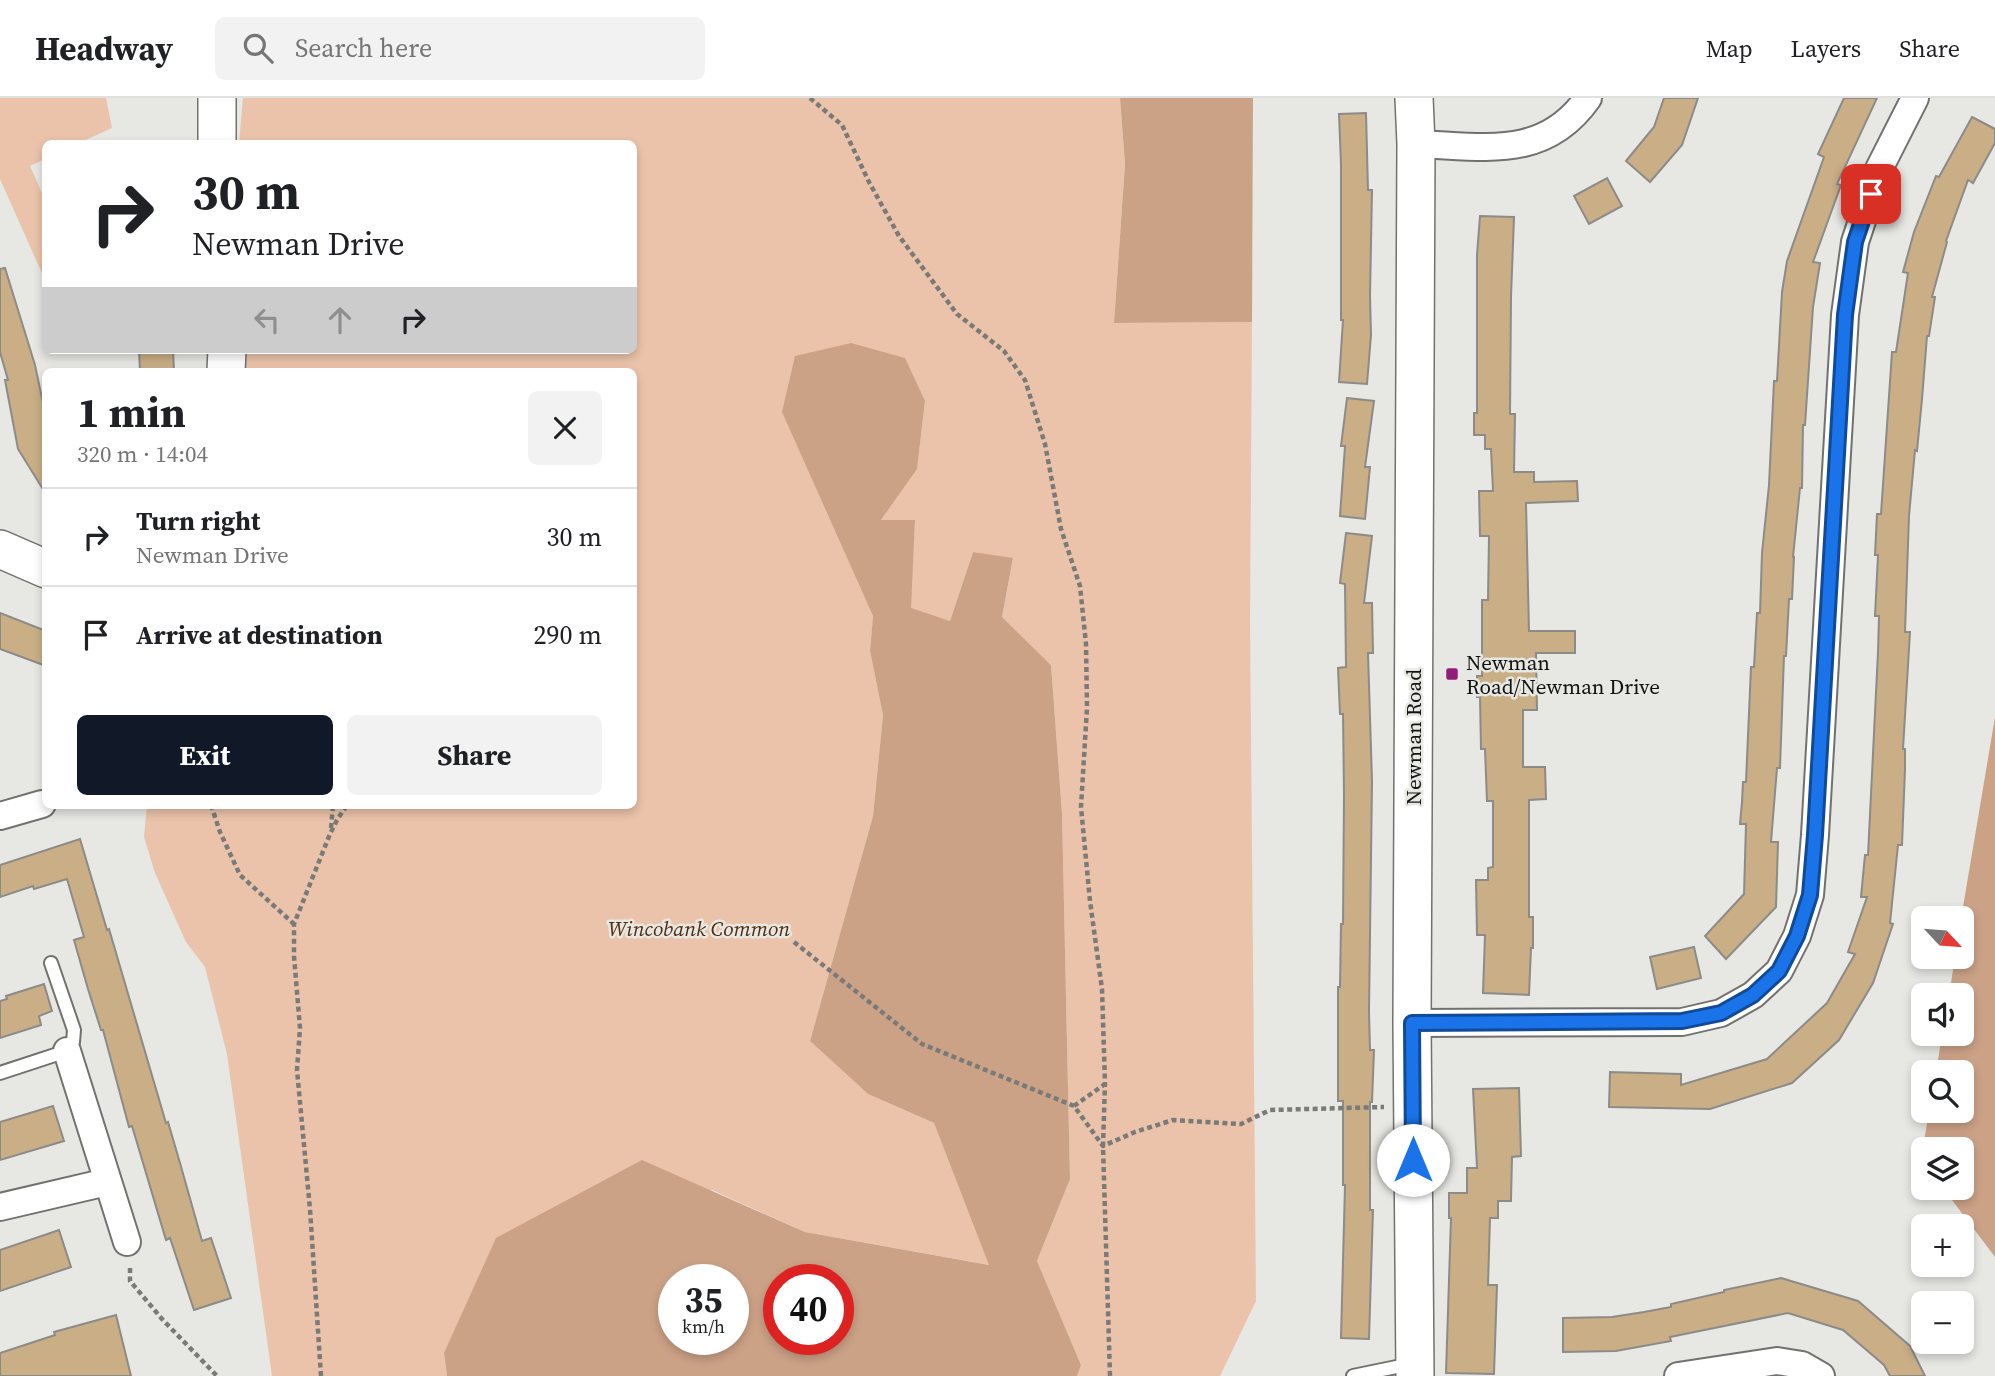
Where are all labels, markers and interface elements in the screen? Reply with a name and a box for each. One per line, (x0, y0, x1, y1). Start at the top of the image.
search box (215, 17, 705, 80)
text: Headway (35, 26, 173, 71)
icon: search (239, 29, 277, 67)
text: Search here (295, 30, 432, 66)
text: Map (1706, 32, 1753, 65)
text: Layers (1791, 32, 1861, 65)
text: Share (1899, 32, 1960, 65)
text: 30 m (192, 158, 300, 225)
pin (1841, 164, 1901, 224)
icon: right (77, 168, 168, 259)
icon: arrive (1852, 175, 1890, 213)
text: Newman Drive (192, 222, 405, 266)
icon: left (248, 301, 286, 339)
icon: ahead (321, 301, 359, 339)
icon: right (394, 301, 432, 339)
text: 1 min (77, 383, 186, 441)
button: close (528, 391, 602, 465)
text: 320 m · 14:04 (77, 438, 208, 470)
text: Turn right (136, 503, 260, 539)
icon: right (77, 518, 115, 556)
text: 30 m (547, 519, 602, 555)
text: Newman Drive (136, 539, 289, 571)
icon: arrive (77, 616, 115, 654)
text: Arrive at destination (136, 617, 383, 653)
text: 290 m (534, 617, 602, 653)
place label: Newman Road/Newman Drive (1466, 648, 1660, 701)
marker: Newman Road/Newman Drive (1444, 666, 1460, 682)
street label: Newman Road (1399, 669, 1428, 805)
button: Exit (77, 715, 333, 795)
button: Share (347, 715, 602, 795)
north arrow (1911, 906, 1974, 970)
map controls (1911, 906, 1974, 1354)
park label: Wincobank Common (608, 914, 790, 943)
button: sound (1911, 983, 1974, 1046)
button: search (1911, 1060, 1974, 1123)
position arrow (1376, 1123, 1450, 1197)
button: layers (1911, 1137, 1974, 1200)
button: + (1911, 1214, 1974, 1277)
speed limit sign: 40 (763, 1264, 854, 1355)
text: 35 (685, 1276, 722, 1324)
button: − (1911, 1291, 1974, 1354)
text: km/h (682, 1314, 725, 1339)

